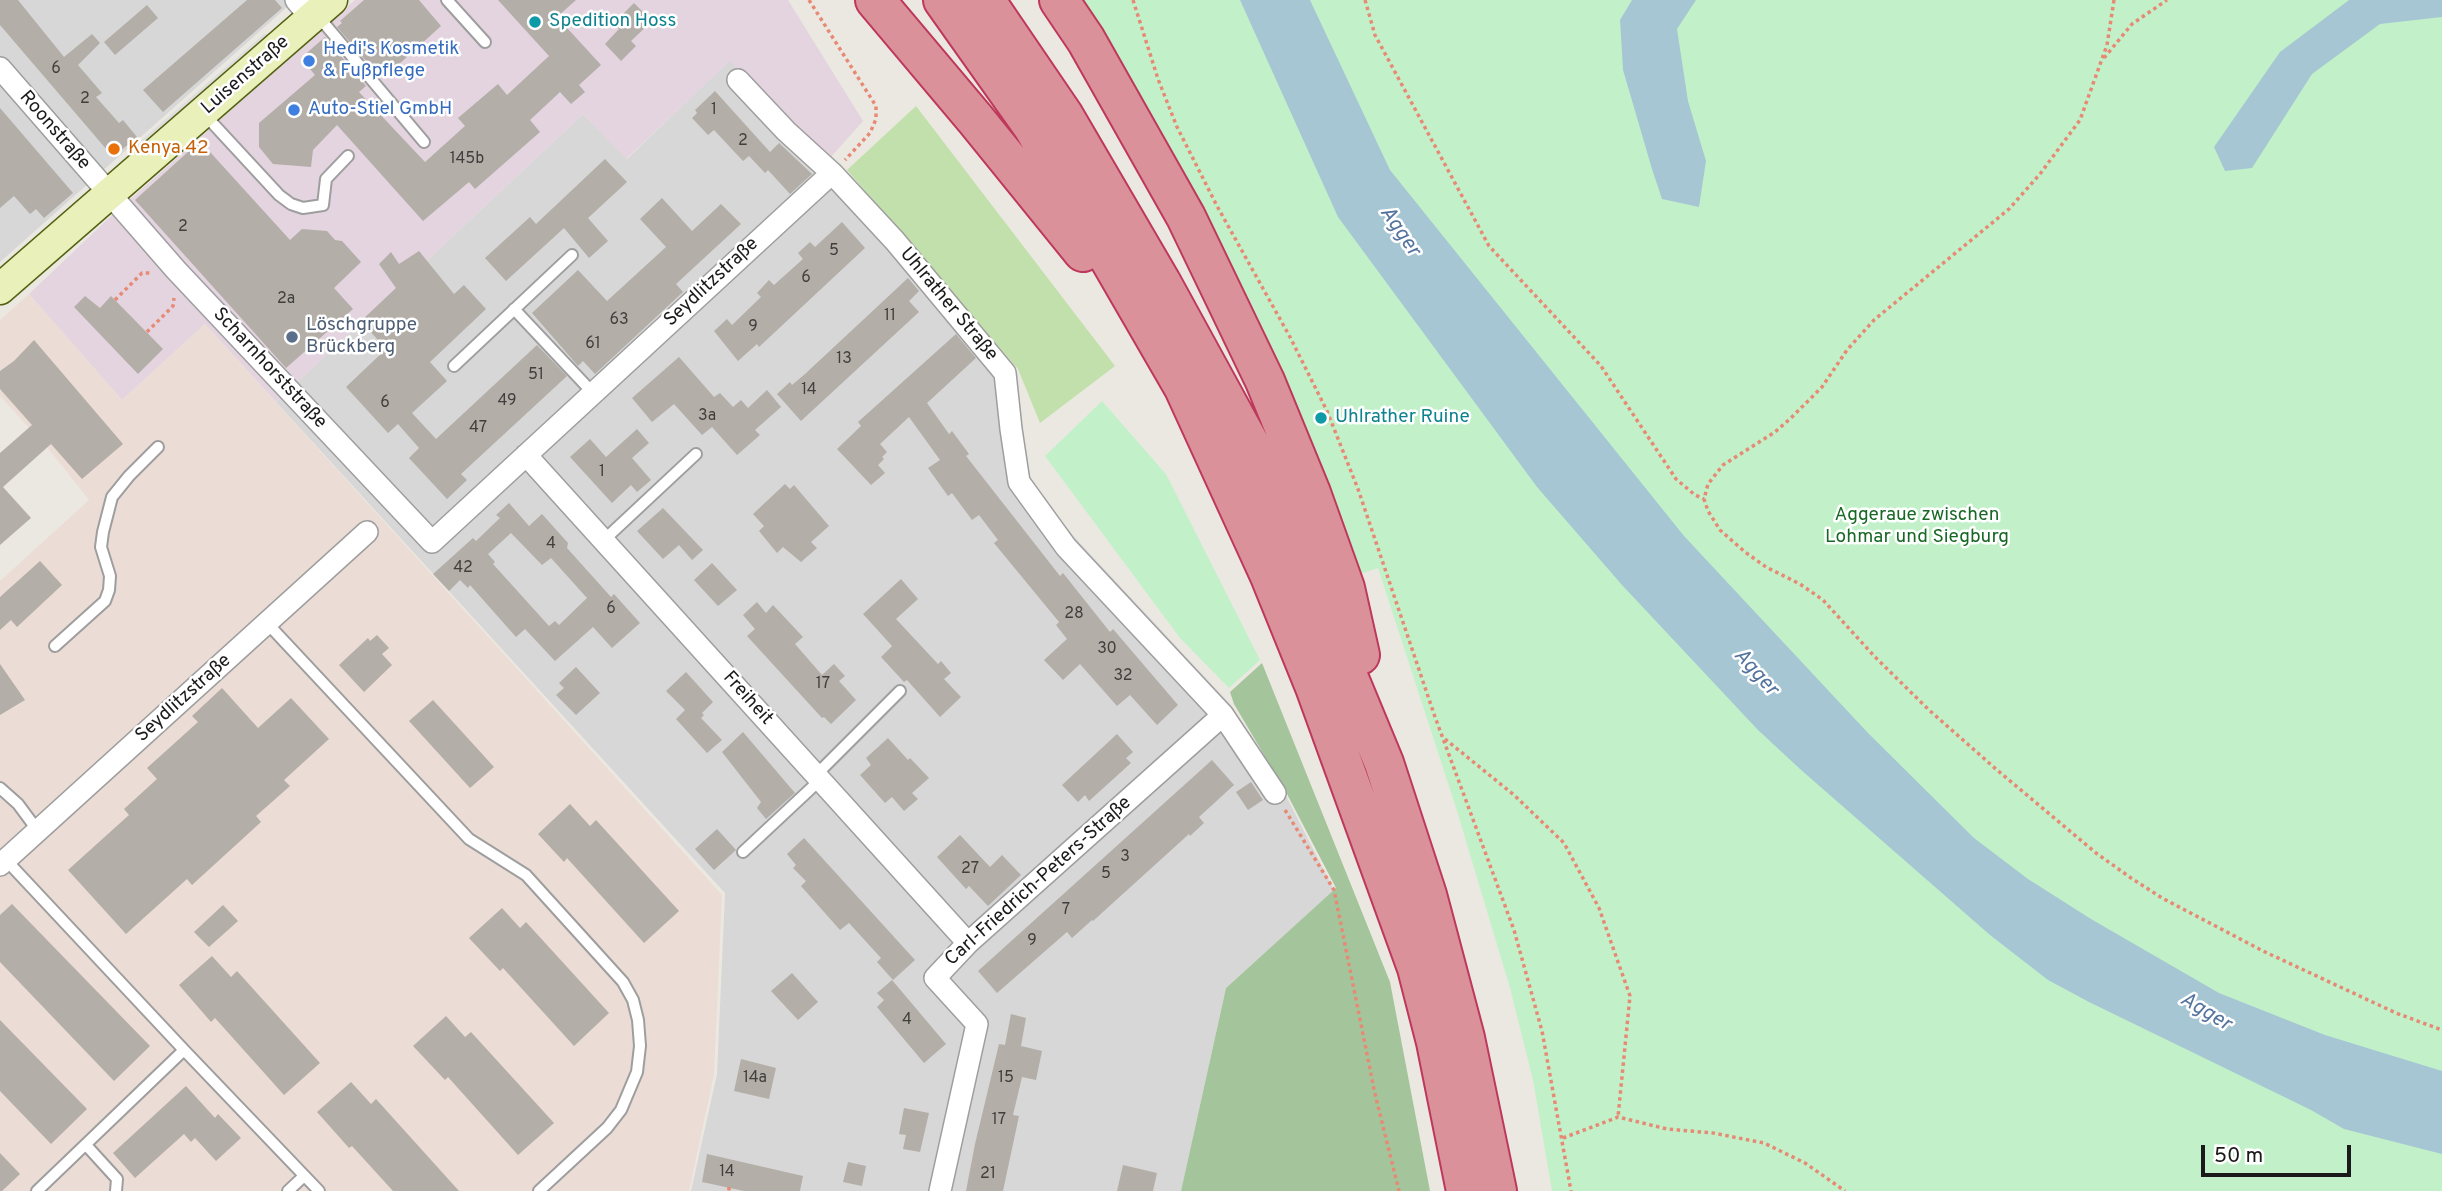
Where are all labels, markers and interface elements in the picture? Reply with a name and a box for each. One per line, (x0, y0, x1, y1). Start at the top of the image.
place label: Spedition Hoss (549, 11, 676, 33)
marker: Spedition Hoss (527, 14, 543, 30)
street label: Luisenstraße (197, 32, 295, 120)
place label: Hedi's Kosmetik & Fußpflege (323, 39, 459, 83)
marker: Hedi's Kosmetik & Fußpflege (301, 53, 317, 69)
house number: 6 (51, 60, 61, 80)
street label: Roonstraße (14, 87, 94, 175)
house number: 2 (80, 90, 90, 110)
place label: Auto-Stiel GmbH (308, 99, 452, 121)
house number: 1 (711, 101, 717, 121)
marker: Auto-Stiel GmbH (286, 102, 302, 118)
house number: 2 (738, 132, 748, 152)
place label: Kenya 42 (128, 138, 209, 160)
marker: Kenya 42 (106, 141, 122, 157)
house number: 145b (450, 150, 484, 170)
water label: Agger (1373, 202, 1425, 262)
house number: 2 (178, 218, 188, 238)
street label: Seydlitzstraße (660, 234, 764, 332)
house number: 5 (829, 242, 839, 262)
street label: Uhlrather Straße (894, 244, 1002, 366)
house number: 6 (801, 269, 811, 289)
house number: 2a (277, 290, 295, 310)
street label: Scharnhorststraße (207, 304, 331, 434)
house number: 11 (884, 307, 896, 327)
house number: 63 (609, 311, 629, 331)
place label: Löschgruppe Brückberg (306, 315, 417, 359)
house number: 9 (748, 318, 758, 338)
marker: Löschgruppe Brückberg (284, 329, 300, 345)
house number: 61 (585, 335, 601, 355)
house number: 13 (836, 350, 852, 370)
house number: 51 (528, 366, 544, 386)
house number: 14 (801, 381, 817, 401)
house number: 49 (497, 392, 517, 412)
house number: 6 (380, 394, 390, 414)
house number: 3a (698, 407, 716, 427)
place label: Uhlrather Ruine (1335, 407, 1470, 429)
marker: Uhlrather Ruine (1313, 410, 1329, 426)
house number: 47 (469, 419, 487, 439)
house number: 1 (599, 463, 605, 483)
park label: Aggeraue zwischen Lohmar und Siegburg (1825, 505, 2009, 549)
house number: 4 (546, 535, 556, 555)
house number: 42 (453, 559, 473, 579)
house number: 6 (606, 600, 616, 620)
house number: 28 (1064, 605, 1084, 625)
house number: 30 (1097, 640, 1117, 660)
water label: Agger (1727, 644, 1783, 702)
street label: Seydlitzstraße (132, 650, 236, 748)
street label: Freiheit (717, 667, 777, 731)
house number: 32 (1113, 667, 1133, 687)
house number: 17 (816, 675, 830, 695)
street label: Carl-Friedrich-Peters-Straße (941, 792, 1137, 972)
house number: 3 (1120, 848, 1130, 868)
house number: 27 (961, 860, 979, 880)
house number: 5 (1101, 865, 1111, 885)
house number: 7 (1062, 901, 1070, 921)
house number: 9 (1027, 932, 1037, 952)
water label: Agger (2175, 988, 2235, 1038)
house number: 4 (902, 1011, 912, 1031)
house number: 14a (743, 1069, 767, 1089)
house number: 15 (998, 1069, 1014, 1089)
house number: 17 (992, 1111, 1006, 1131)
scale bar (2204, 1132, 2354, 1176)
text: 50 m (2214, 1143, 2263, 1170)
house number: 14 (719, 1163, 735, 1183)
house number: 21 (980, 1165, 996, 1185)

